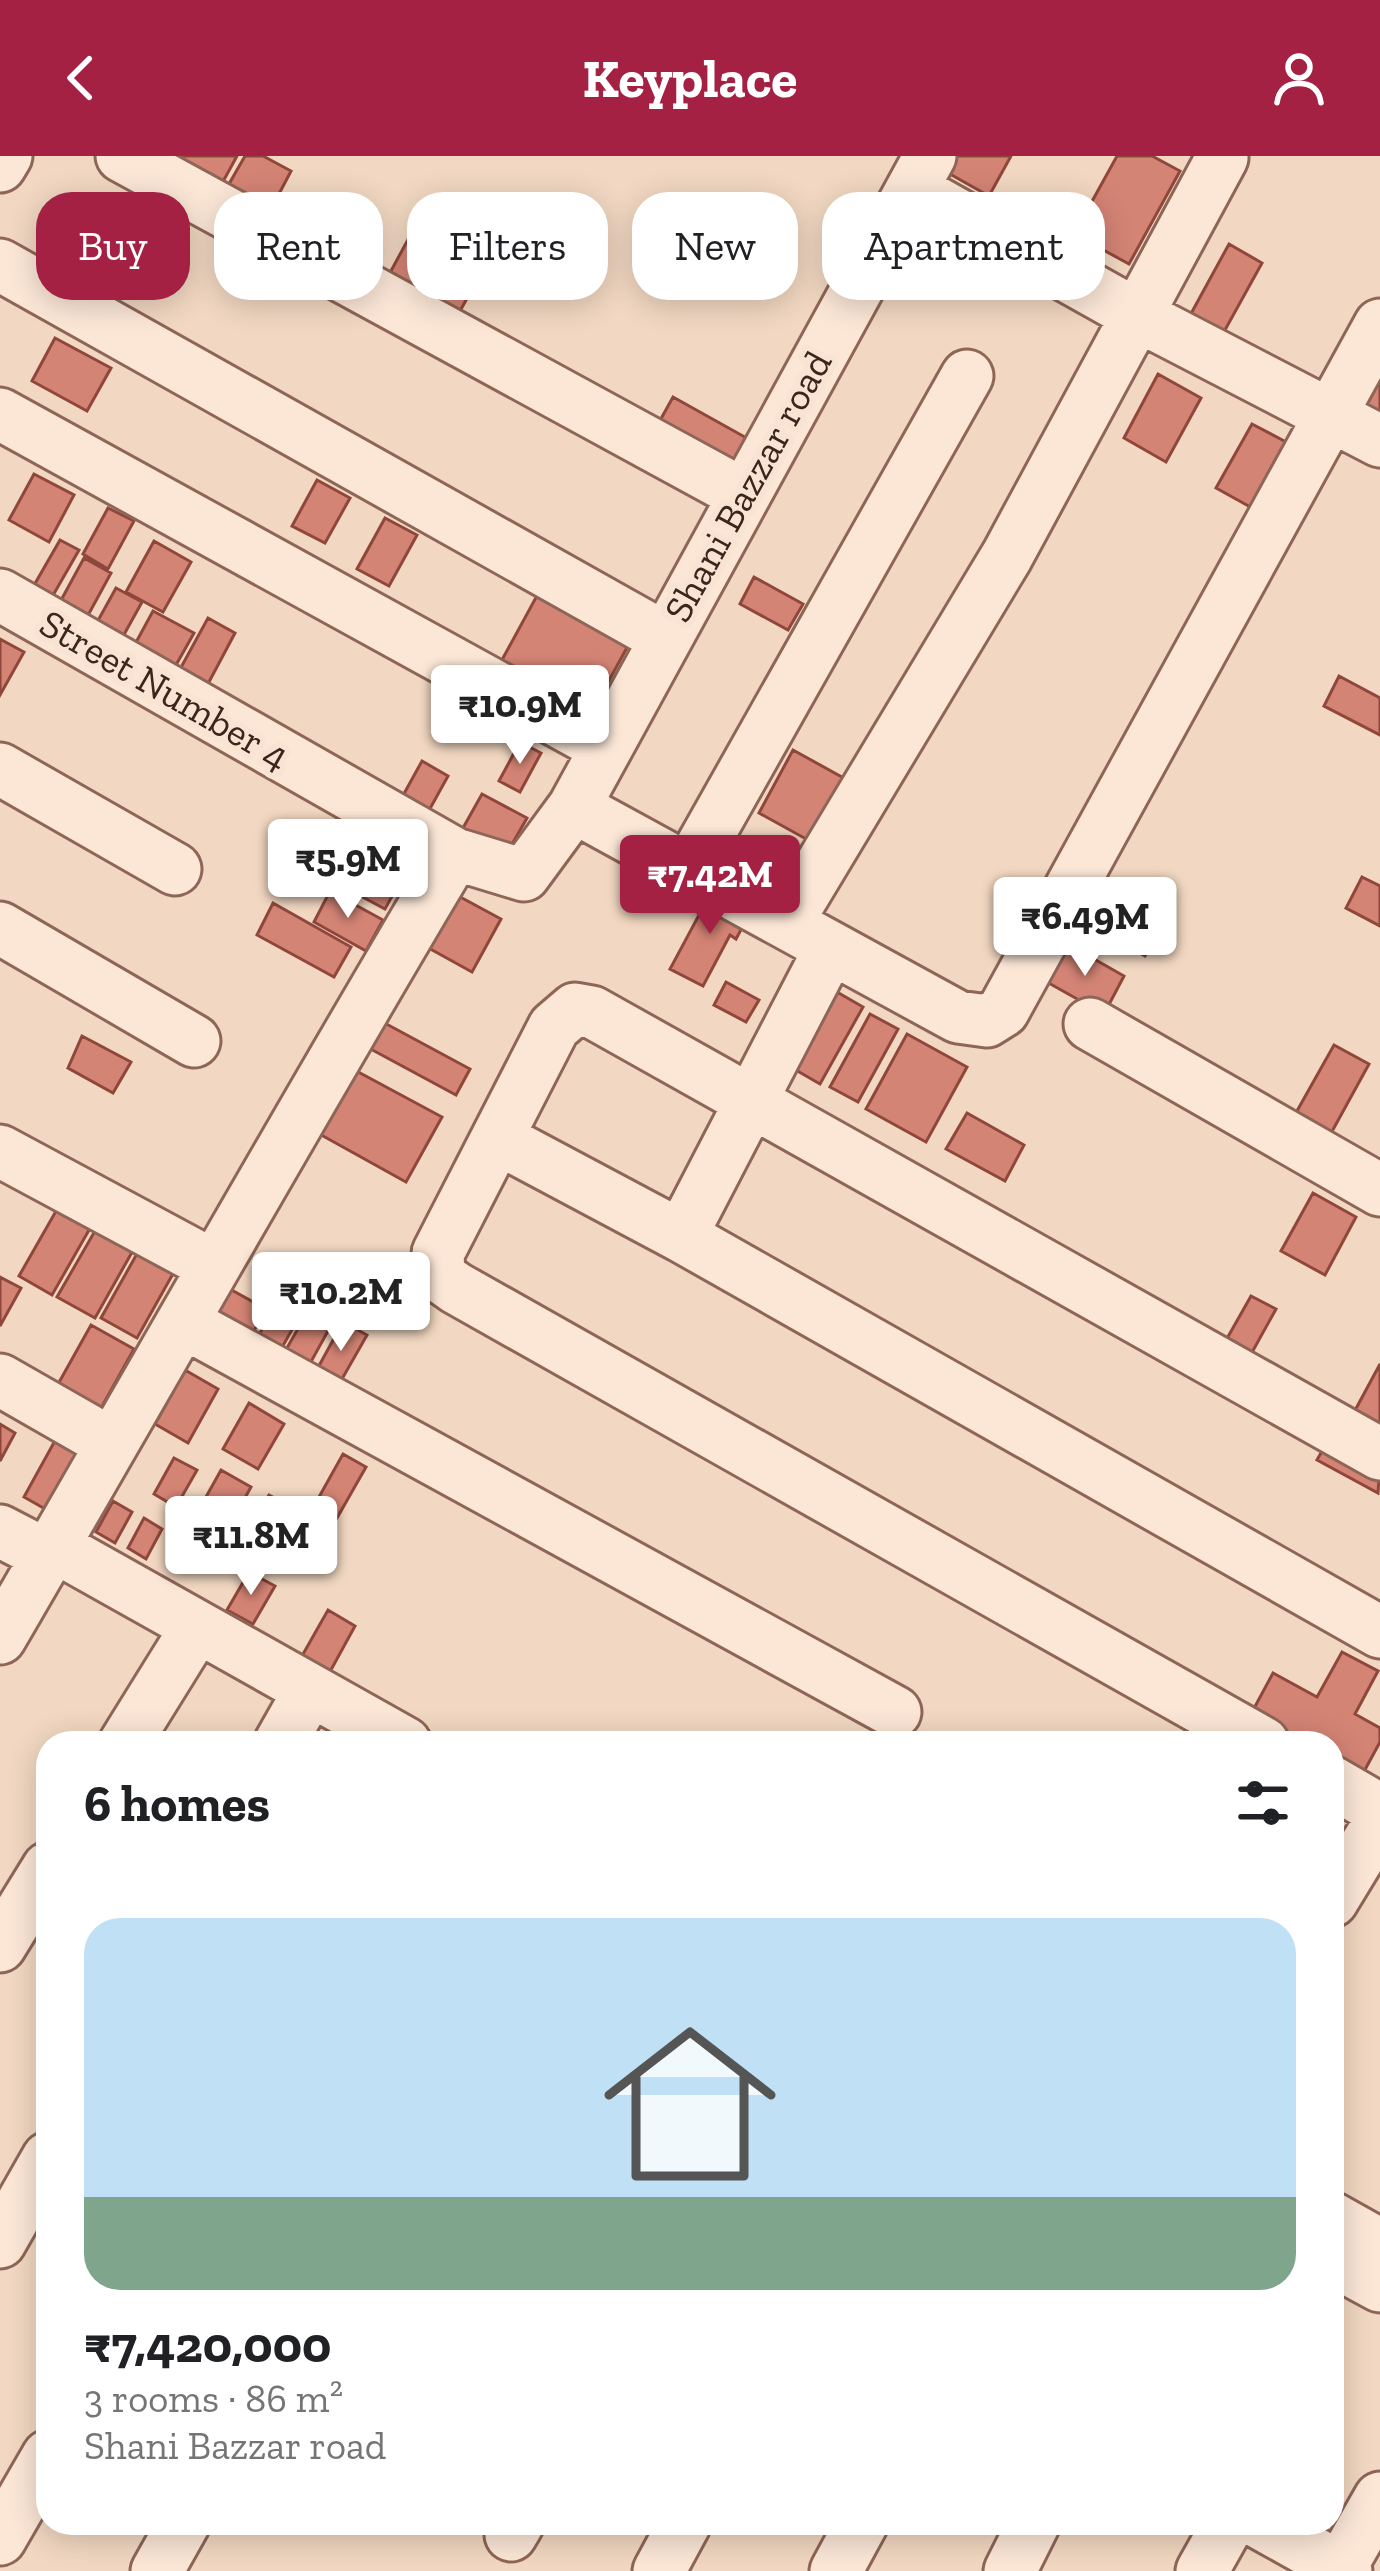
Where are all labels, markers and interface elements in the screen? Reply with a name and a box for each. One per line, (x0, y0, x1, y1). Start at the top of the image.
icon: back (48, 45, 114, 111)
icon: person (1266, 45, 1332, 111)
text: Keyplace (583, 46, 797, 111)
chip: Buy (36, 192, 190, 300)
chip: Rent (214, 192, 383, 300)
chip: Filters (407, 192, 608, 300)
chip: New (632, 192, 798, 300)
chip: Apartment (822, 192, 1105, 300)
street label: Shani Bazzar road (654, 343, 841, 630)
street label: Street Number 4 (32, 599, 298, 780)
pin: ₹10.9M (422, 665, 618, 767)
text: ₹10.9M (458, 680, 582, 727)
pin: ₹5.9M (264, 819, 432, 921)
text: ₹5.9M (295, 834, 401, 881)
pin: ₹7.42M (612, 835, 808, 937)
text: ₹7.42M (647, 850, 773, 897)
pin: ₹6.49M (987, 877, 1183, 979)
text: ₹6.49M (1020, 892, 1150, 939)
pin: ₹10.2M (243, 1252, 439, 1354)
text: ₹10.2M (279, 1267, 403, 1314)
pin: ₹11.8M (153, 1496, 349, 1598)
text: ₹11.8M (192, 1511, 310, 1558)
icon: filters (1230, 1770, 1296, 1836)
text: 6 homes (84, 1773, 270, 1834)
icon: home (582, 1996, 798, 2212)
text: ₹7,420,000 (84, 2314, 331, 2375)
text: 3 rooms · 86 m² (84, 2375, 343, 2422)
text: Shani Bazzar road (84, 2422, 386, 2469)

